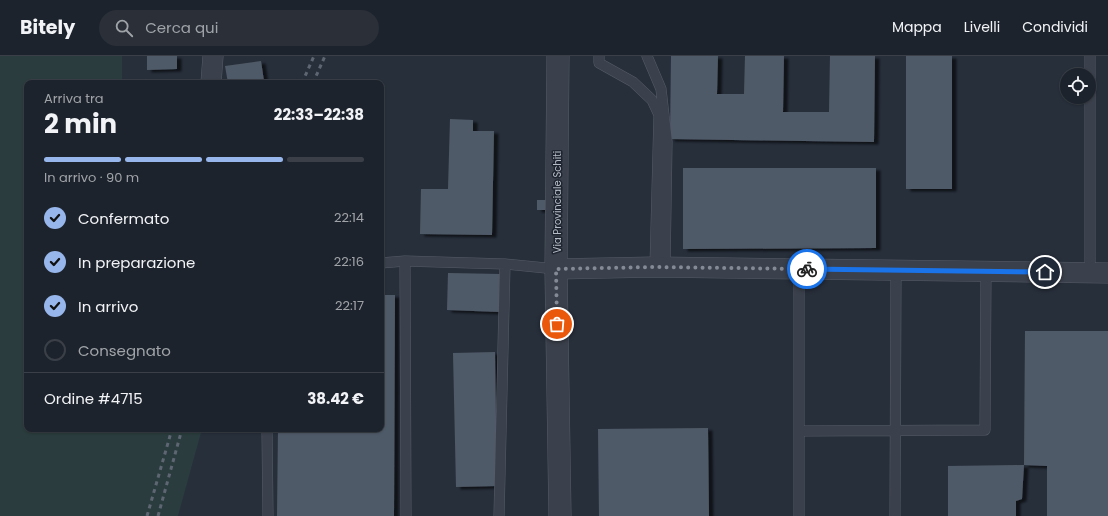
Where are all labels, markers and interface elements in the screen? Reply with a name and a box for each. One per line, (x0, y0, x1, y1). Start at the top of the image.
search box (99, 10, 379, 46)
text: Bitely (20, 14, 75, 41)
icon: search (113, 17, 135, 39)
text: Cerca qui (145, 17, 218, 38)
text: Mappa (892, 17, 942, 37)
text: Livelli (964, 17, 1000, 37)
text: Condividi (1022, 17, 1088, 37)
map controls (1060, 68, 1096, 104)
button: locate (1060, 68, 1096, 104)
text: Arriva tra (44, 89, 104, 108)
text: 22:33–22:38 (274, 104, 364, 125)
text: 2 min (44, 106, 117, 142)
street label: Via Provinciale Schiti (550, 151, 565, 253)
text: In arrivo · 90 m (44, 168, 139, 187)
icon: check (44, 207, 66, 229)
text: Confermato (78, 208, 169, 229)
text: 22:14 (334, 208, 364, 227)
courier (787, 249, 827, 289)
icon: check (44, 251, 66, 273)
text: In preparazione (78, 252, 195, 273)
text: 22:16 (334, 252, 364, 271)
pin (1028, 255, 1062, 289)
icon: bike (796, 258, 818, 280)
icon: home (1034, 261, 1056, 283)
icon: check (44, 295, 66, 317)
text: In arrivo (78, 296, 138, 317)
text: 22:17 (335, 296, 364, 315)
pin (540, 307, 574, 341)
icon: bag (546, 313, 568, 335)
text: Consegnato (78, 340, 171, 361)
text: Ordine #4715 (44, 388, 143, 409)
text: 38.42 € (307, 388, 364, 409)

